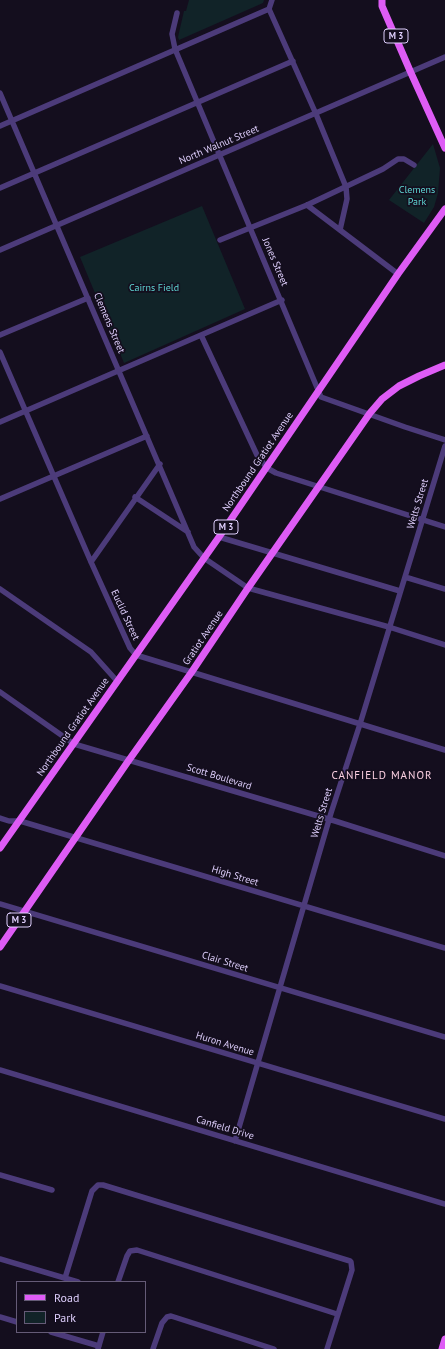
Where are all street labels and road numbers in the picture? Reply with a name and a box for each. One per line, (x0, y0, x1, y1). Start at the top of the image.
road number: M 3 (384, 29, 408, 43)
street label: North Walnut Street (177, 123, 261, 167)
street label: Jones Street (259, 236, 291, 288)
street label: Clemens Street (91, 291, 127, 355)
street label: Northbound Gratiot Avenue (220, 410, 296, 514)
street label: Welts Street (405, 478, 431, 530)
road number: M 3 (214, 520, 238, 534)
street label: Euclid Street (108, 588, 142, 642)
street label: Gratiot Avenue (180, 608, 226, 668)
street label: Northbound Gratiot Avenue (34, 675, 112, 779)
street label: Scott Boulevard (185, 761, 253, 793)
street label: Welts Street (309, 787, 335, 839)
street label: High Street (210, 863, 260, 889)
road number: M 3 (7, 913, 31, 927)
street label: Clair Street (200, 949, 250, 975)
street label: Huron Avenue (194, 1029, 256, 1059)
street label: Canfield Drive (195, 1114, 255, 1142)

